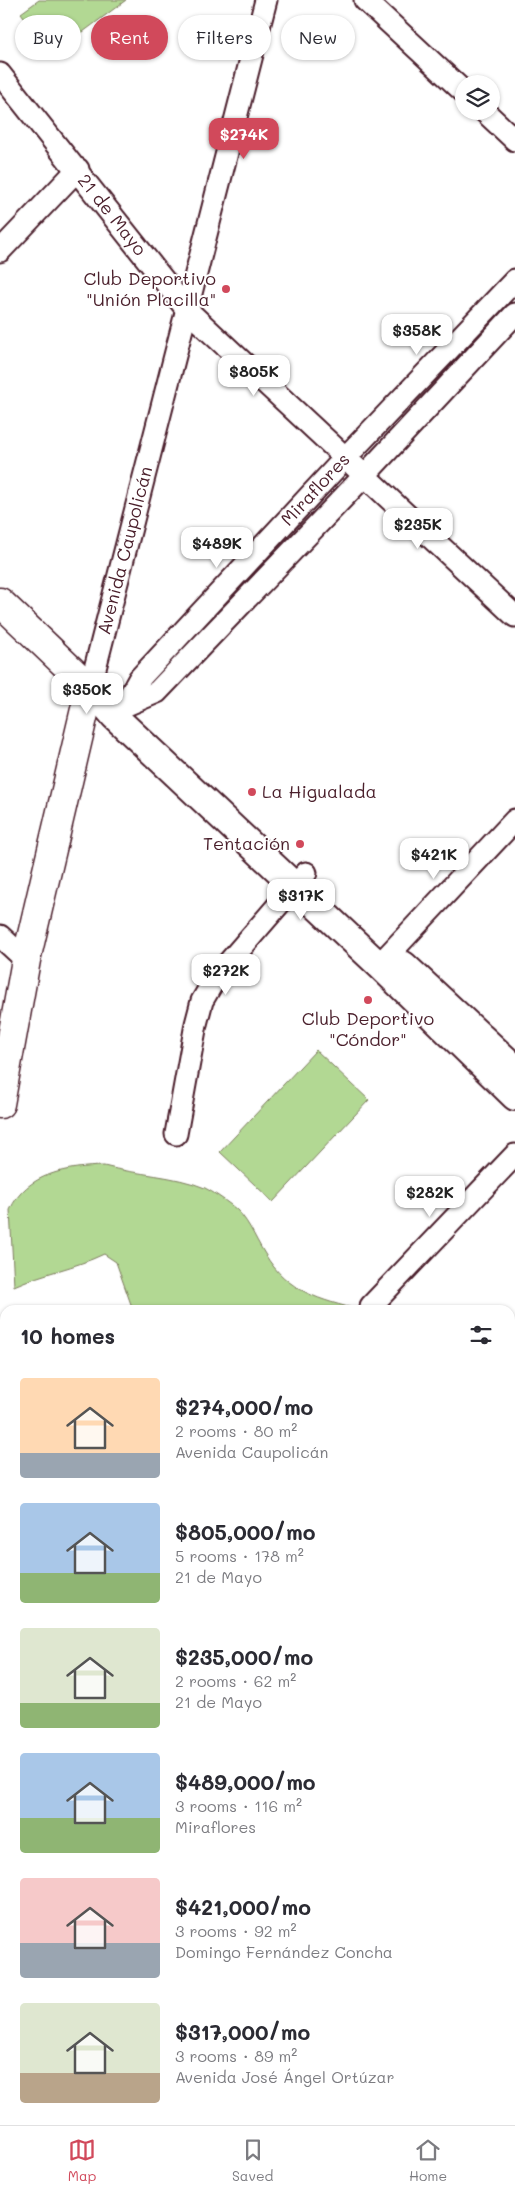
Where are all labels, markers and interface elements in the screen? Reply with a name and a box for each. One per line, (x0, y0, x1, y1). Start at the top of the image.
chip: Buy (15, 15, 81, 60)
chip: Rent (91, 15, 168, 60)
chip: Filters (178, 15, 271, 60)
chip: New (281, 15, 355, 60)
map controls (455, 75, 500, 120)
button: layers (455, 75, 500, 120)
pin: $274K (209, 118, 279, 160)
text: $274K (220, 123, 268, 144)
street label: 21 de Mayo (73, 169, 153, 260)
place label: Club Deportivo "Unión Placilla" (84, 266, 216, 311)
marker: Club Deportivo "Unión Placilla" (220, 283, 232, 295)
pin: $358K (382, 314, 452, 356)
text: $358K (392, 319, 442, 340)
pin: $805K (219, 354, 289, 397)
text: $805K (229, 360, 279, 381)
street label: Miraflores (275, 447, 355, 530)
street label: Avenida Caupolicán (91, 463, 157, 637)
pin: $235K (383, 508, 453, 550)
text: $235K (394, 513, 442, 534)
pin: $489K (182, 526, 252, 569)
text: $489K (192, 532, 242, 553)
pin: $350K (52, 672, 122, 715)
text: $350K (62, 678, 112, 699)
place label: La Higualada (262, 779, 377, 803)
marker: La Higualada (246, 786, 258, 798)
place label: Tentación (203, 831, 290, 855)
marker: Tentación (294, 838, 306, 850)
pin: $421K (399, 838, 469, 880)
text: $421K (411, 843, 457, 864)
pin: $317K (266, 878, 336, 921)
text: $317K (278, 884, 324, 905)
pin: $272K (191, 954, 261, 996)
text: $272K (202, 959, 250, 980)
marker: Club Deportivo "Cóndor" (362, 994, 374, 1006)
place label: Club Deportivo "Cóndor" (302, 1006, 435, 1051)
pin: $282K (395, 1176, 465, 1218)
text: $282K (406, 1181, 454, 1202)
icon: filters (467, 1321, 495, 1349)
text: 10 homes (20, 1322, 115, 1349)
text: $274,000/mo (175, 1393, 313, 1420)
icon: home (60, 1398, 120, 1458)
text: 2 rooms · 80 m² (175, 1420, 297, 1441)
text: Avenida Caupolicán (175, 1441, 329, 1462)
text: $805,000/mo (175, 1518, 315, 1545)
icon: home (60, 1523, 120, 1583)
text: 5 rooms · 178 m² (175, 1545, 304, 1566)
text: 21 de Mayo (175, 1566, 262, 1587)
text: $235,000/mo (175, 1643, 313, 1670)
icon: home (60, 1648, 120, 1708)
text: 2 rooms · 62 m² (175, 1670, 296, 1691)
text: 21 de Mayo (175, 1691, 262, 1712)
text: $489,000/mo (175, 1768, 316, 1795)
icon: home (60, 1773, 120, 1833)
text: 3 rooms · 116 m² (175, 1795, 302, 1816)
text: Miraflores (175, 1816, 256, 1837)
text: $421,000/mo (175, 1893, 311, 1920)
icon: home (60, 1898, 120, 1958)
text: 3 rooms · 92 m² (175, 1920, 297, 1941)
text: Domingo Fernández Concha (175, 1941, 393, 1962)
text: $317,000/mo (175, 2018, 310, 2045)
icon: home (60, 2023, 120, 2083)
text: 3 rooms · 89 m² (175, 2045, 297, 2066)
text: Avenida José Ángel Ortúzar (175, 2066, 395, 2087)
tab: Map (68, 2136, 96, 2185)
tab: Saved (232, 2136, 273, 2185)
tab: Home (409, 2136, 447, 2185)

